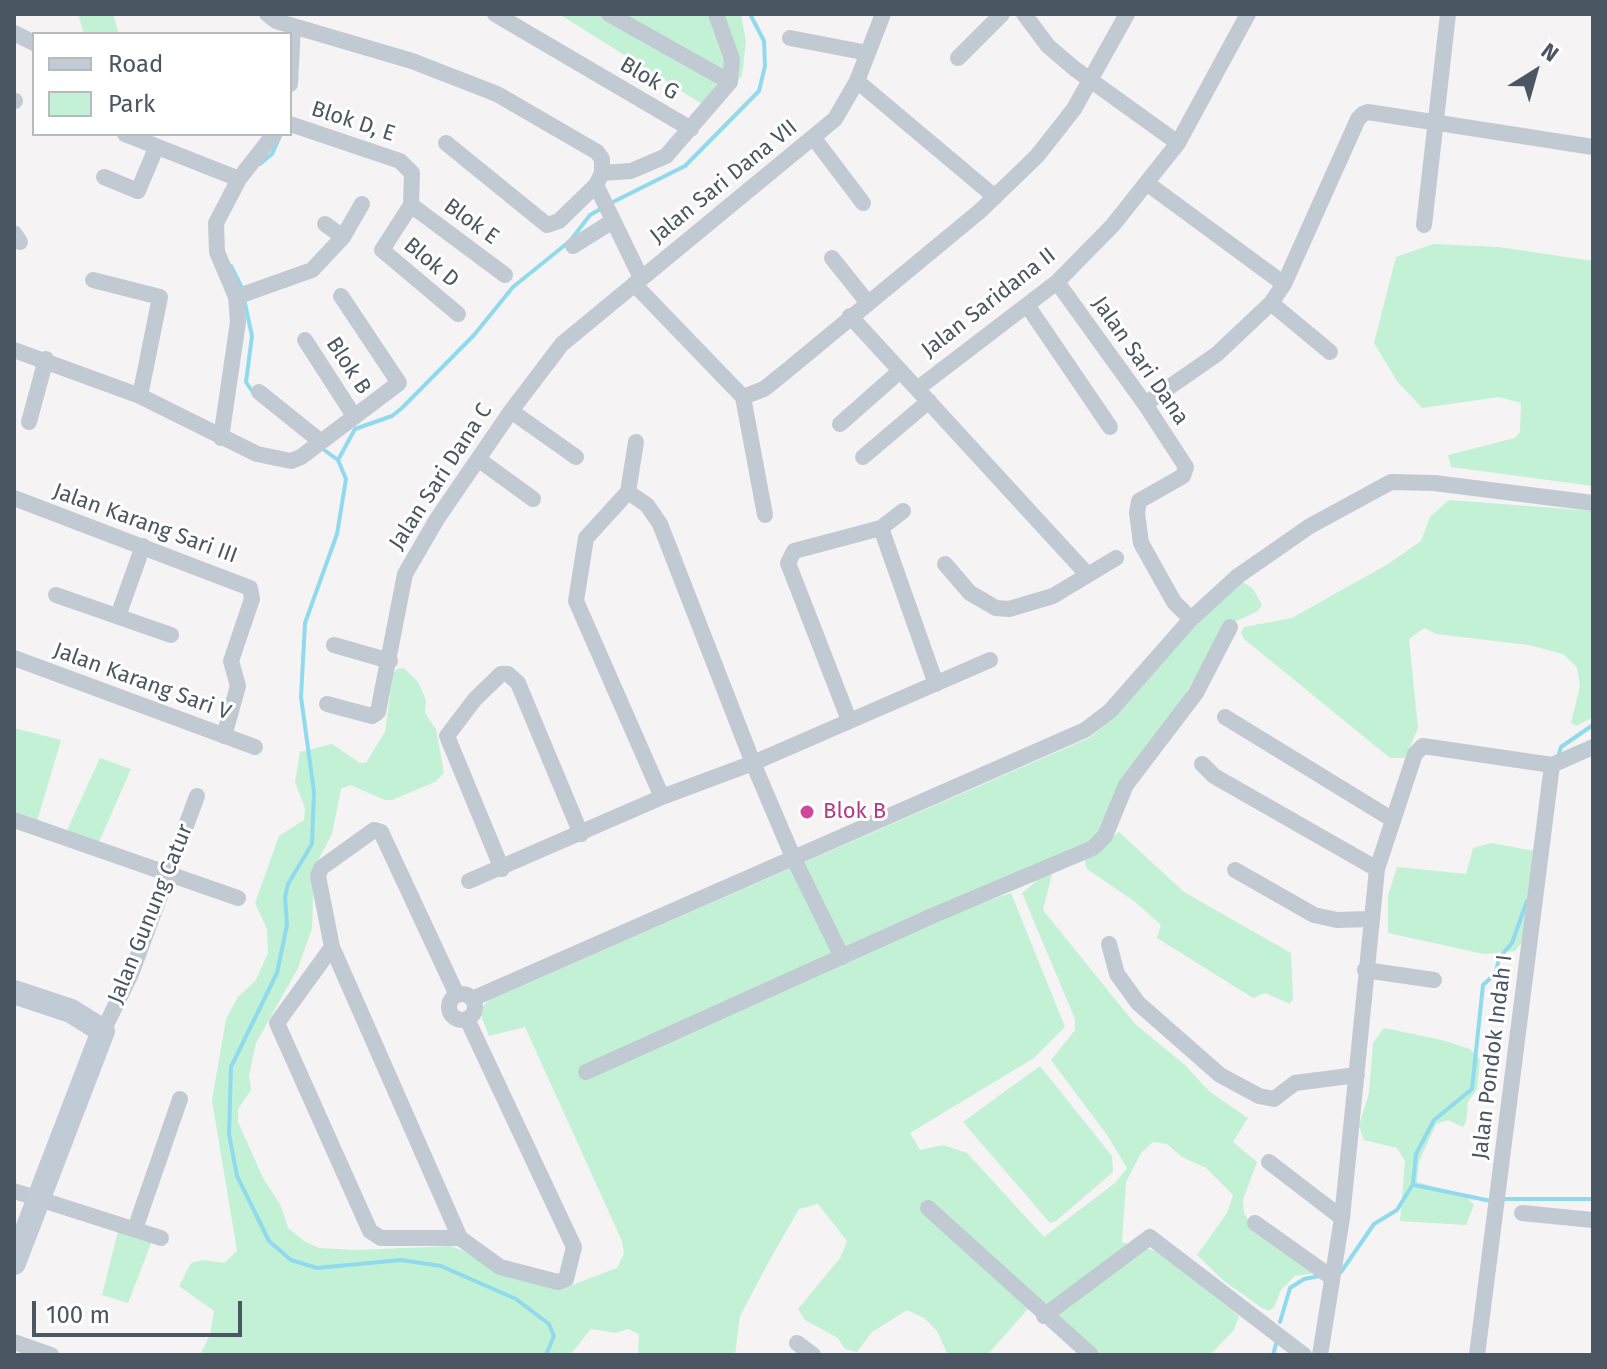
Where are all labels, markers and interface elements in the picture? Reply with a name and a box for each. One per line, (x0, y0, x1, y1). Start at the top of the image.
legend (32, 32, 292, 136)
north arrow (1495, 32, 1575, 112)
text: N (1536, 37, 1564, 68)
text: Road (108, 50, 163, 78)
street label: Blok G (615, 52, 683, 106)
text: Park (108, 90, 155, 118)
street label: Blok D, E (308, 96, 398, 148)
street label: Jalan Sari Dana VII (645, 115, 803, 249)
street label: Blok E (438, 193, 504, 251)
street label: Blok D (398, 232, 464, 294)
street label: Jalan Saridana II (917, 242, 1061, 364)
street label: Jalan Sari Dana (1086, 292, 1194, 430)
street label: Blok B (320, 332, 376, 400)
street label: Jalan Sari Dana C (384, 399, 498, 555)
street label: Jalan Karang Sari III (49, 478, 241, 570)
street label: Jalan Karang Sari V (50, 638, 234, 726)
place label: Blok B (823, 799, 886, 825)
marker: Blok B (798, 803, 816, 821)
street label: Jalan Gunung Catur (103, 820, 199, 1008)
street label: Jalan Pondok Indah I (1467, 953, 1519, 1161)
scale bar (36, 1285, 246, 1335)
text: 100 m (46, 1301, 110, 1329)

